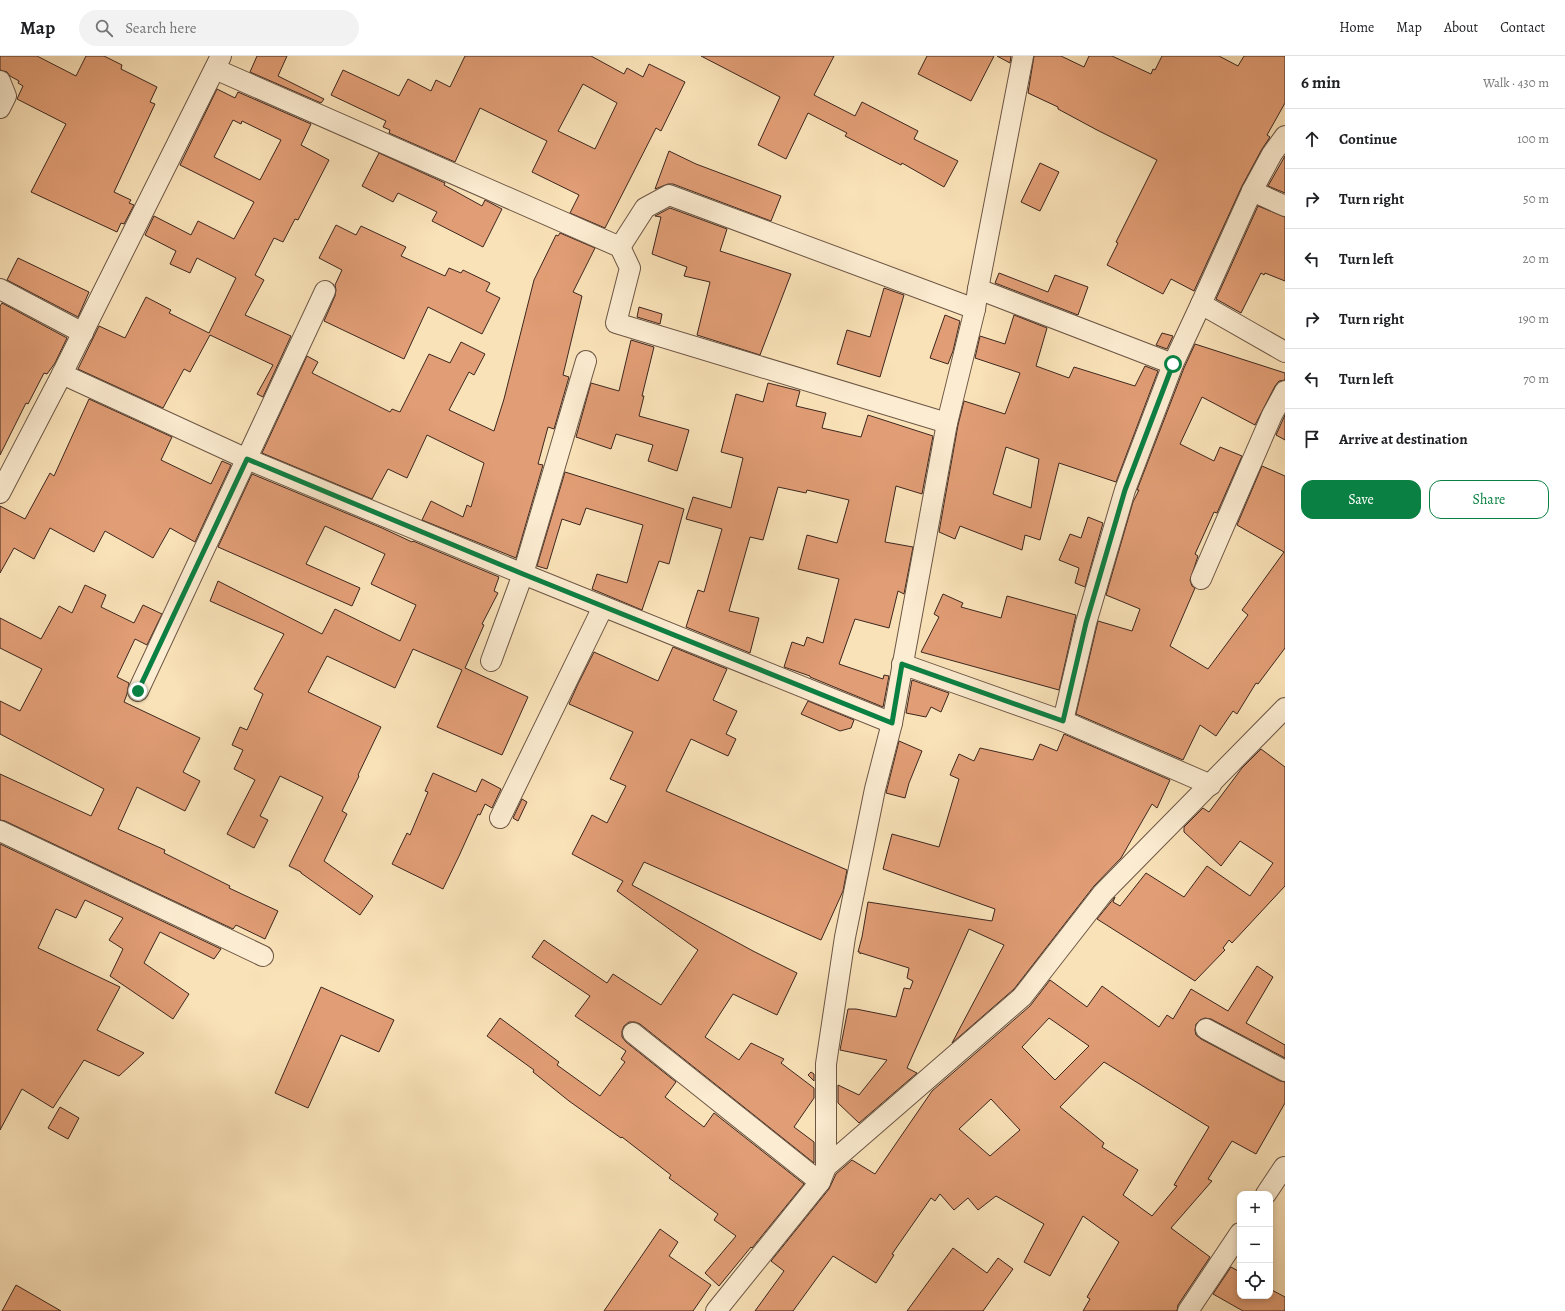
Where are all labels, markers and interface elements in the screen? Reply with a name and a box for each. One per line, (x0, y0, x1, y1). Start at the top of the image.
search box (79, 10, 359, 46)
text: Map (20, 15, 55, 41)
icon: search (93, 17, 115, 39)
text: Search here (125, 18, 197, 38)
text: Home (1339, 18, 1374, 37)
text: Map (1396, 18, 1422, 37)
text: About (1444, 18, 1478, 37)
text: Contact (1500, 18, 1545, 37)
text: 6 min (1301, 71, 1341, 94)
text: Walk · 430 m (1483, 74, 1549, 91)
icon: ahead (1301, 128, 1323, 150)
text: Continue (1339, 129, 1397, 149)
text: 100 m (1517, 130, 1549, 147)
icon: right (1301, 188, 1323, 210)
text: Turn right (1339, 189, 1404, 209)
text: 50 m (1523, 190, 1549, 207)
icon: left (1301, 248, 1323, 270)
text: Turn left (1339, 249, 1394, 269)
text: 20 m (1523, 250, 1549, 267)
icon: right (1301, 308, 1323, 330)
text: Turn right (1339, 309, 1404, 329)
text: 190 m (1518, 310, 1549, 327)
route start (1164, 355, 1182, 373)
icon: left (1301, 368, 1323, 390)
text: Turn left (1339, 369, 1394, 389)
text: 70 m (1523, 370, 1549, 387)
icon: arrive (1301, 428, 1323, 450)
text: Arrive at destination (1339, 429, 1468, 449)
button: Save (1301, 480, 1421, 519)
button: Share (1429, 480, 1549, 519)
route end (129, 682, 147, 700)
map controls (1237, 1191, 1273, 1299)
button: + (1237, 1191, 1273, 1227)
button: − (1237, 1227, 1273, 1263)
button: locate (1237, 1263, 1273, 1299)

